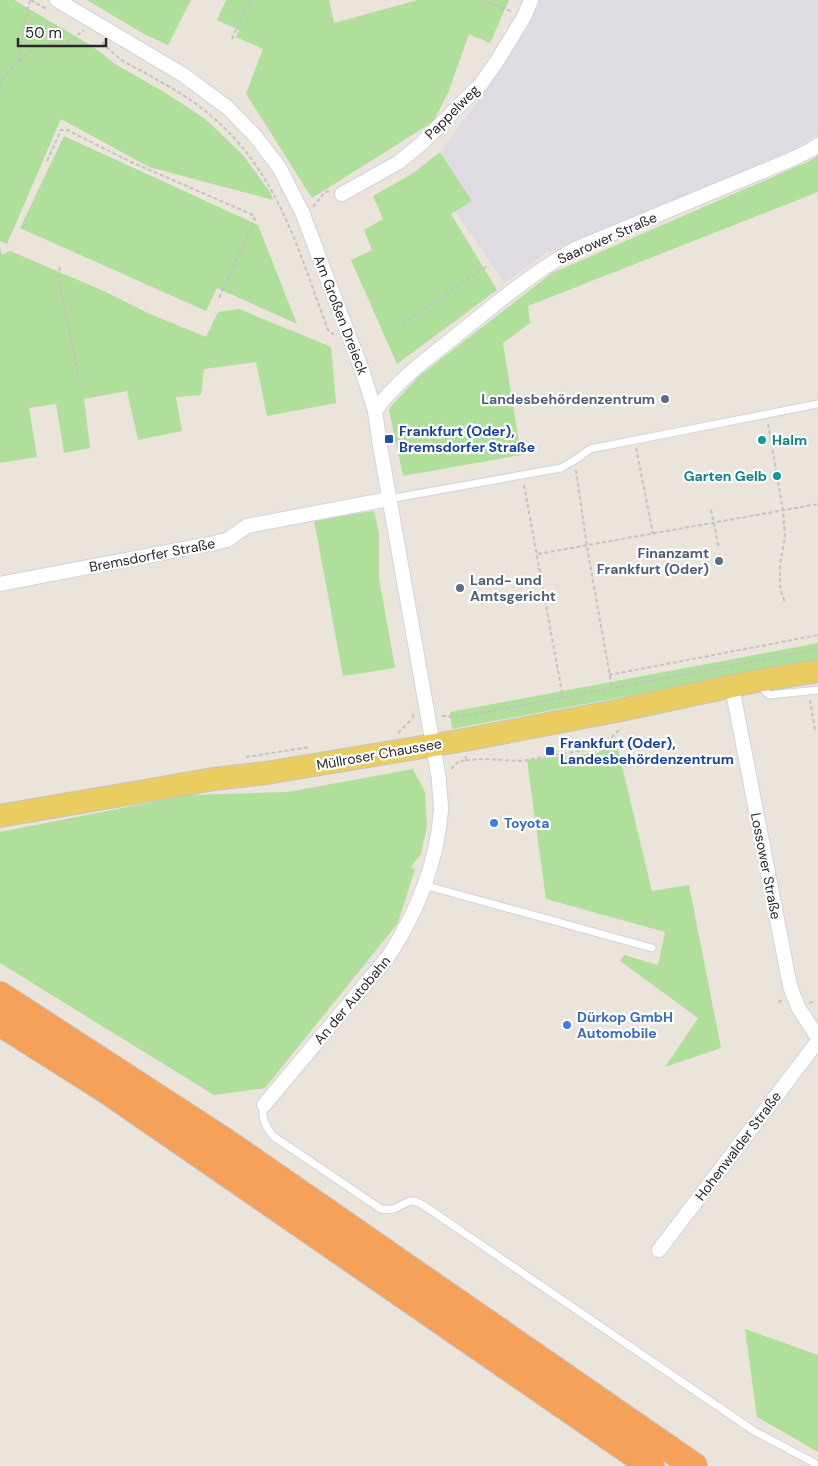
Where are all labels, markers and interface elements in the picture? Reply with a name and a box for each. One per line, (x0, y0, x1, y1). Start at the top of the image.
scale bar (18, 15, 105, 47)
text: 50 m (25, 23, 62, 43)
street label: Pappelweg (421, 81, 483, 143)
street label: Saarower Straße (554, 208, 660, 268)
street label: Am Großen Dreieck (310, 253, 372, 377)
place label: Landesbehördenzentrum (481, 390, 655, 408)
marker: Landesbehördenzentrum (659, 393, 671, 405)
place label: Frankfurt (Oder), Bremsdorfer Straße (399, 422, 535, 456)
place label: Halm (772, 431, 807, 449)
marker: Frankfurt (Oder), Bremsdorfer Straße (383, 433, 395, 445)
marker: Halm (756, 434, 768, 446)
place label: Garten Gelb (684, 467, 767, 485)
marker: Garten Gelb (771, 470, 783, 482)
street label: Bremsdorfer Straße (88, 534, 216, 576)
place label: Finanzamt Frankfurt (Oder) (597, 544, 709, 578)
marker: Finanzamt Frankfurt (Oder) (713, 555, 725, 567)
place label: Land- und Amtsgericht (470, 571, 556, 605)
marker: Land- und Amtsgericht (454, 582, 466, 594)
street label: Müllroser Chaussee (315, 734, 443, 774)
place label: Frankfurt (Oder), Landesbehördenzentrum (560, 734, 734, 768)
marker: Frankfurt (Oder), Landesbehördenzentrum (544, 745, 556, 757)
street label: Lossower Straße (747, 811, 785, 921)
place label: Toyota (504, 814, 549, 832)
marker: Toyota (488, 817, 500, 829)
street label: An der Autobahn (310, 952, 394, 1048)
place label: Dürkop GmbH Automobile (577, 1008, 673, 1042)
marker: Dürkop GmbH Automobile (561, 1019, 573, 1031)
street label: Hohenwalder Straße (691, 1088, 785, 1204)

